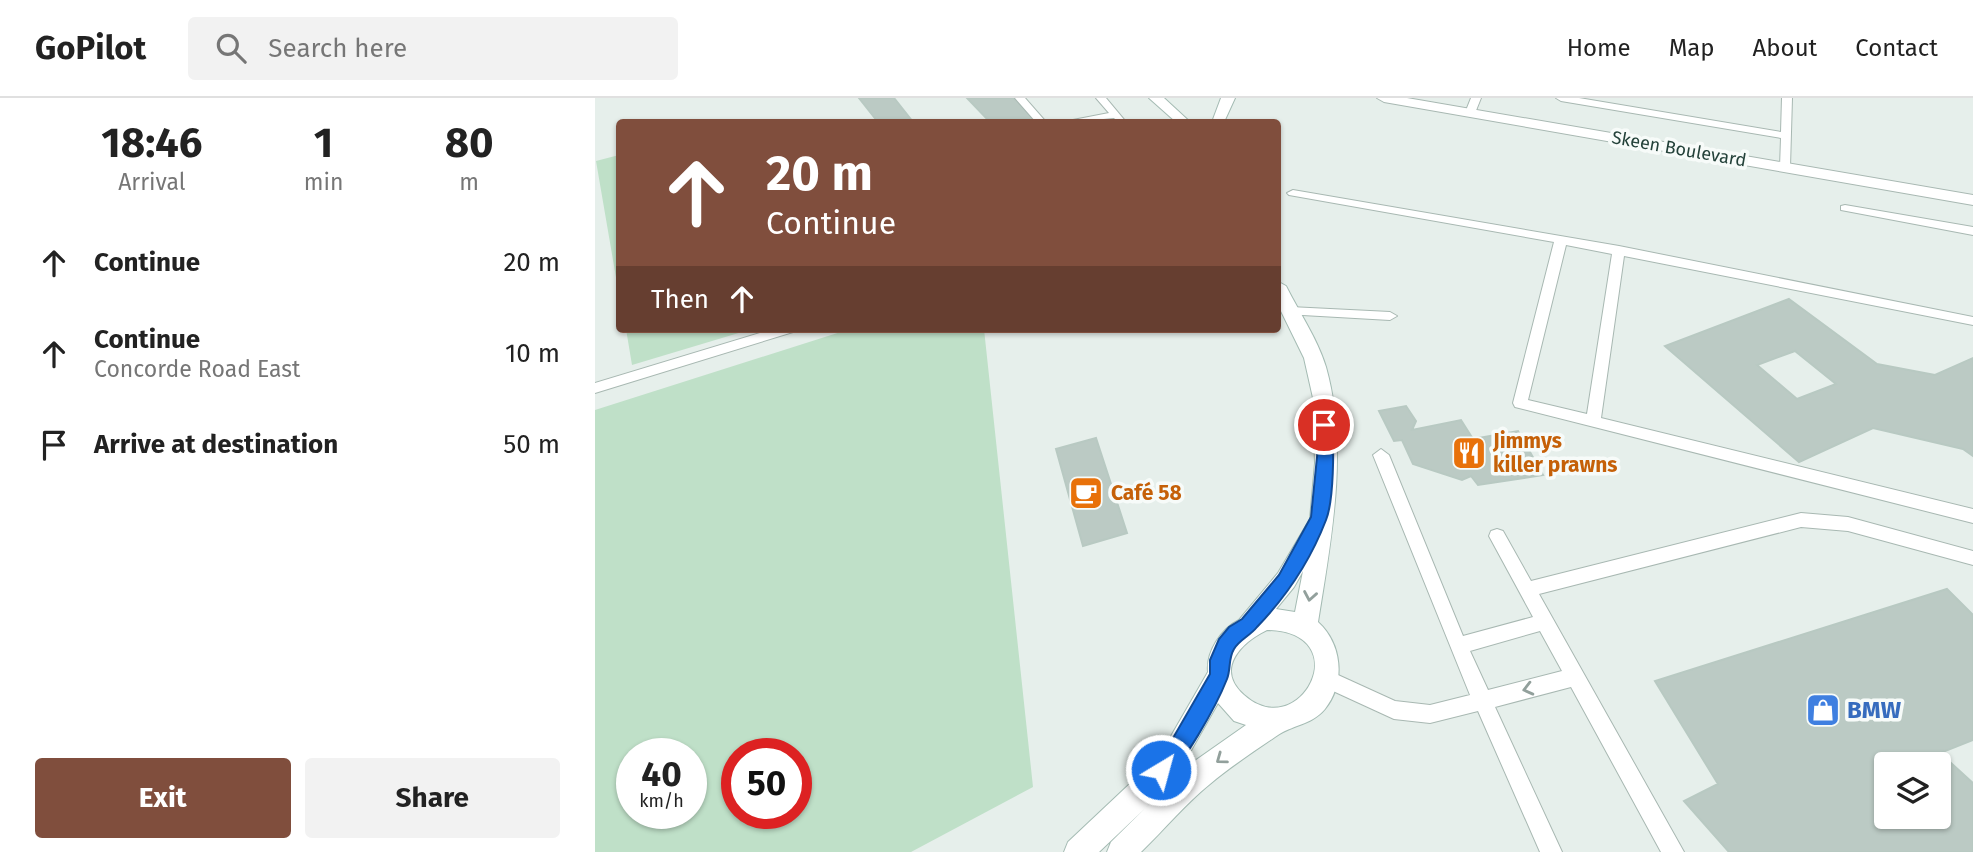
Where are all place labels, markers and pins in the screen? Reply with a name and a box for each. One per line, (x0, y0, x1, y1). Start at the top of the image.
pin (1294, 395, 1354, 455)
place label: Jimmys killer prawns (1492, 428, 1618, 478)
restaurant icon: Jimmys killer prawns (1450, 434, 1488, 472)
cafe icon: Café 58 (1067, 474, 1105, 512)
place label: Café 58 (1111, 480, 1182, 506)
shop icon: BMW (1804, 691, 1842, 729)
place label: BMW (1847, 696, 1902, 724)

